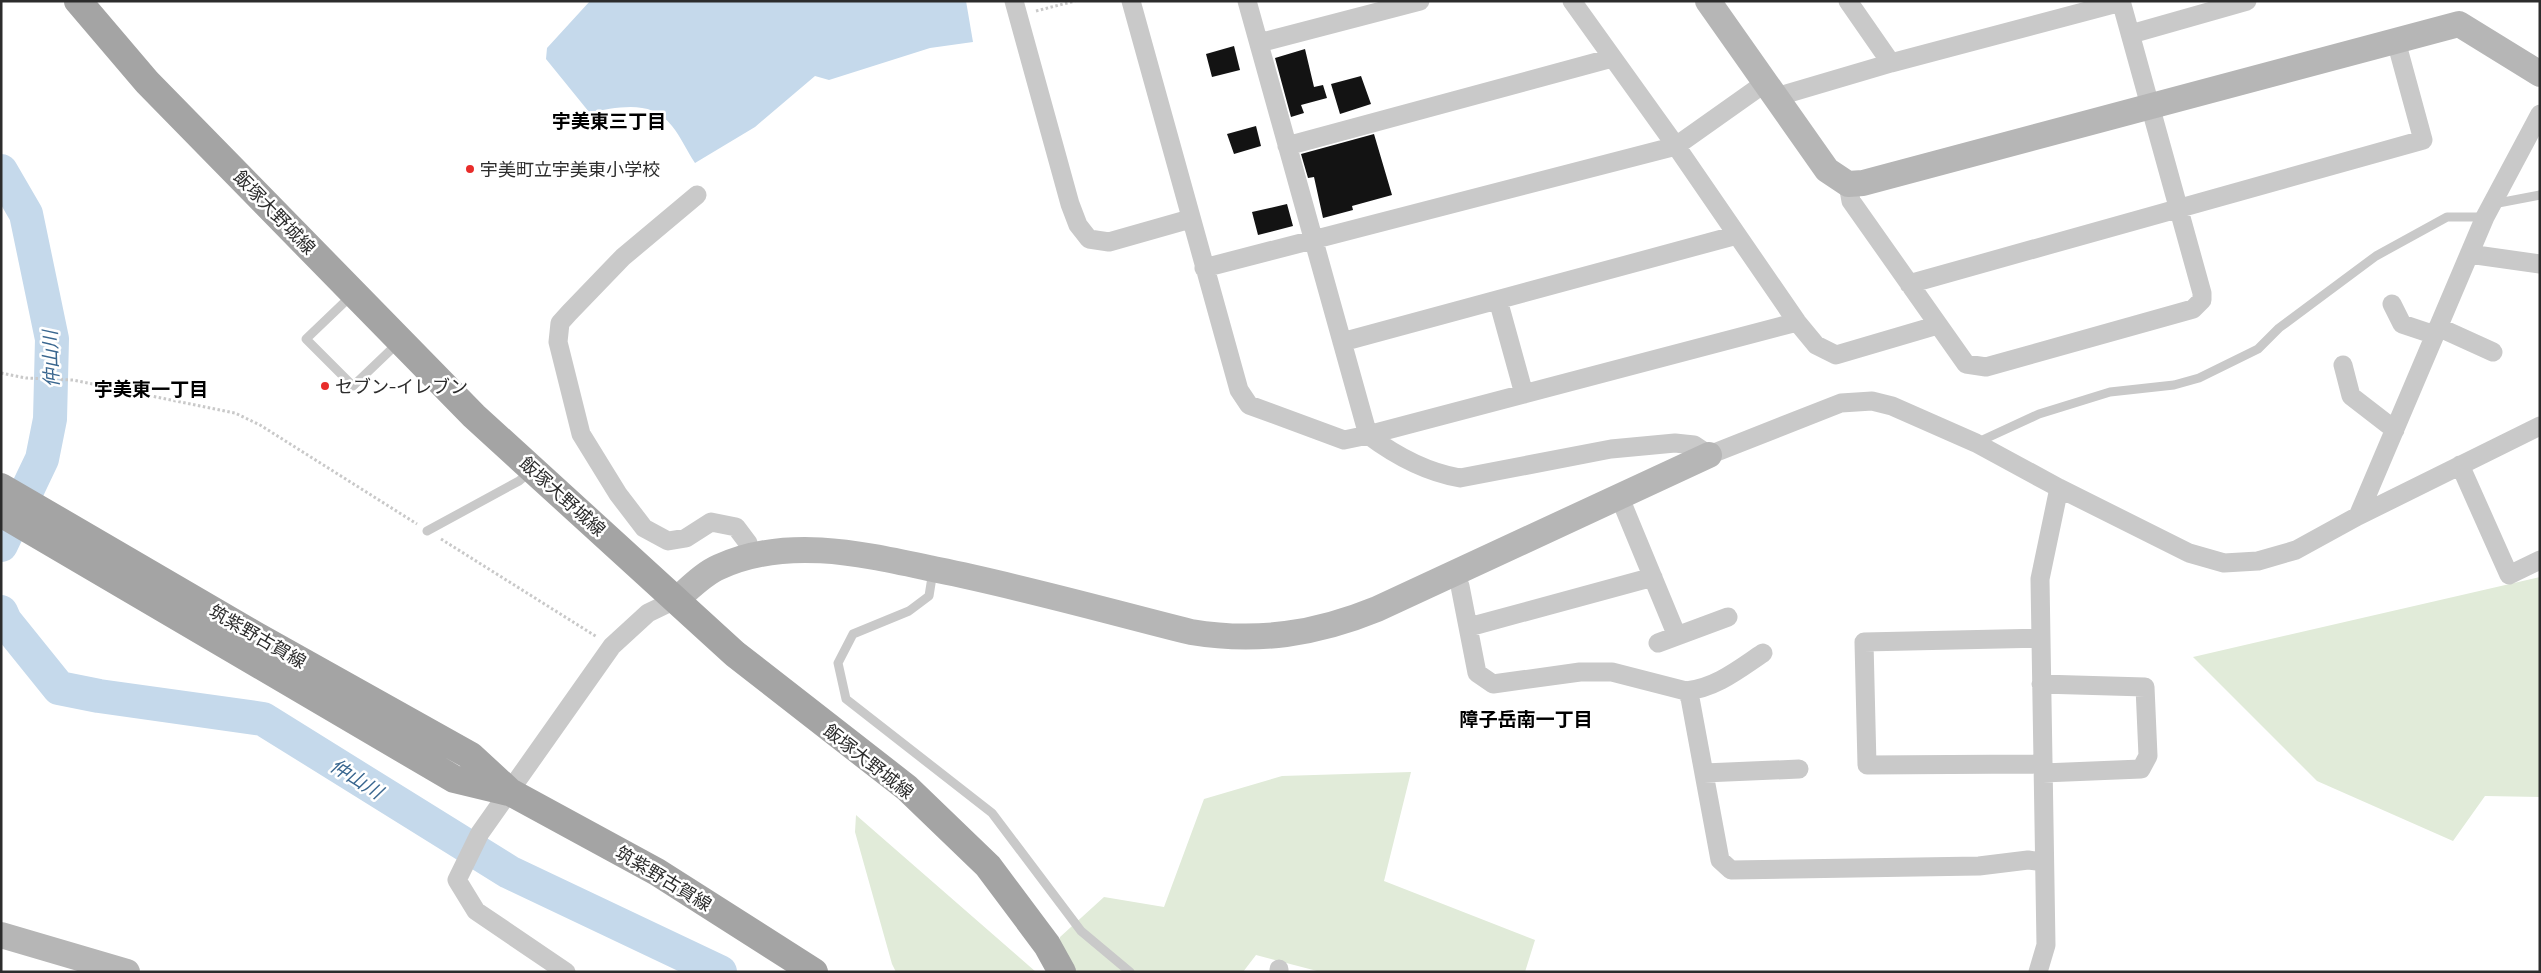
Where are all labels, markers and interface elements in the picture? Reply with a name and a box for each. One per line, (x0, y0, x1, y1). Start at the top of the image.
district label: 宇美東三丁目 (552, 109, 666, 132)
place label: 宇美町立宇美東小学校 (480, 158, 660, 180)
marker: 宇美町立宇美東小学校 (464, 163, 476, 175)
street label: 飯塚大野城線 (230, 166, 320, 258)
water label: 仲山川 (37, 328, 62, 388)
place label: セブン-イレブン (335, 375, 468, 397)
district label: 宇美東一丁目 (94, 377, 208, 400)
marker: セブン-イレブン (319, 380, 331, 392)
street label: 飯塚大野城線 (516, 452, 610, 540)
street label: 筑紫野古賀線 (206, 599, 310, 673)
district label: 障子岳南一丁目 (1459, 707, 1593, 730)
street label: 飯塚大野城線 (820, 719, 918, 803)
water label: 仲山川 (327, 753, 389, 804)
street label: 筑紫野古賀線 (612, 841, 716, 915)

